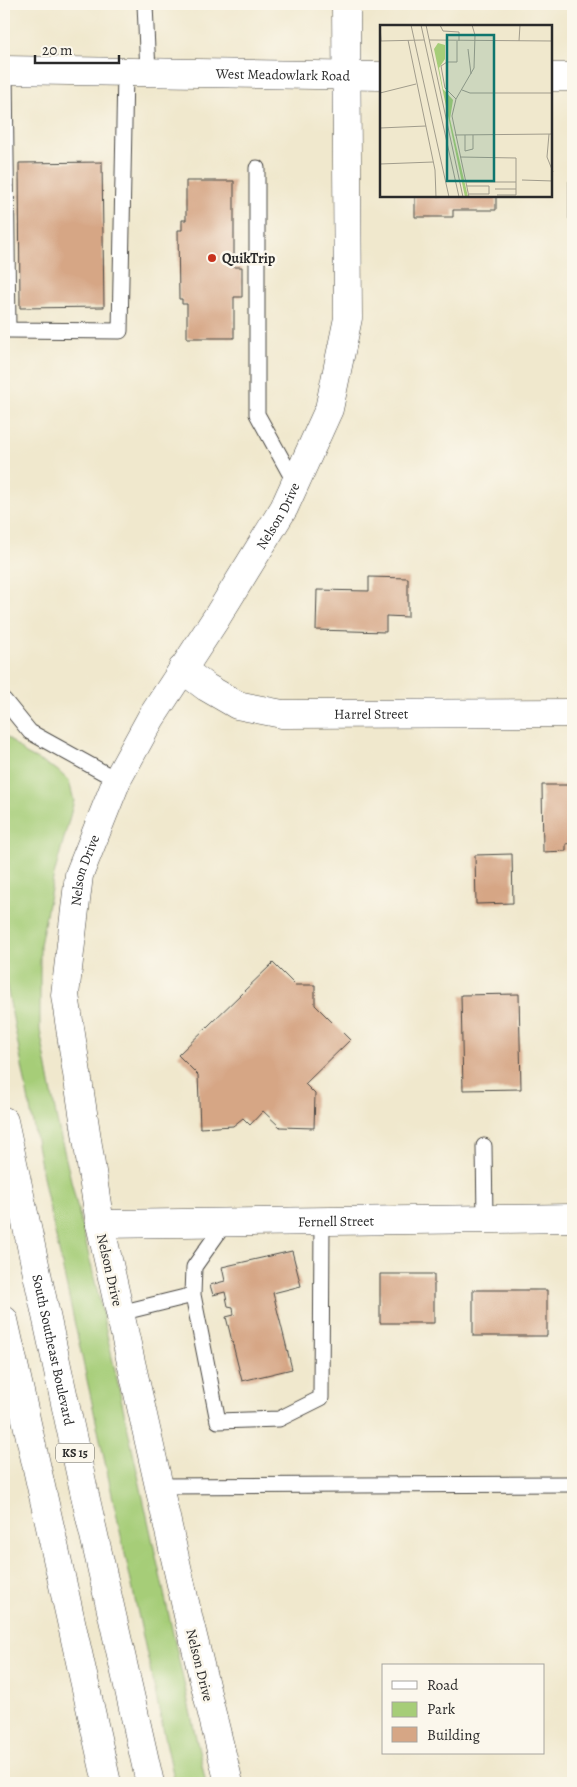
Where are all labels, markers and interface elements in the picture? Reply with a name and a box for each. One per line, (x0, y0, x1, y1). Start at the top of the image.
inset map (380, 25, 552, 198)
scale bar (35, 32, 119, 64)
text: 20 m (42, 40, 73, 60)
street label: West Meadowlark Road (215, 64, 351, 86)
place label: QuikTrip (222, 249, 276, 268)
marker: QuikTrip (206, 252, 218, 264)
street label: Nelson Drive (252, 479, 304, 553)
street label: Harrel Street (334, 705, 409, 724)
street label: Nelson Drive (66, 832, 104, 907)
street label: Fernell Street (298, 1212, 375, 1231)
street label: Nelson Drive (92, 1232, 127, 1308)
street label: South Southeast Boulevard (27, 1273, 79, 1428)
road number: KS 15 (56, 1444, 94, 1462)
street label: Nelson Drive (181, 1627, 218, 1703)
legend (382, 1664, 544, 1754)
text: Road (427, 1675, 459, 1695)
text: Park (427, 1699, 456, 1719)
text: Building (427, 1725, 480, 1745)

